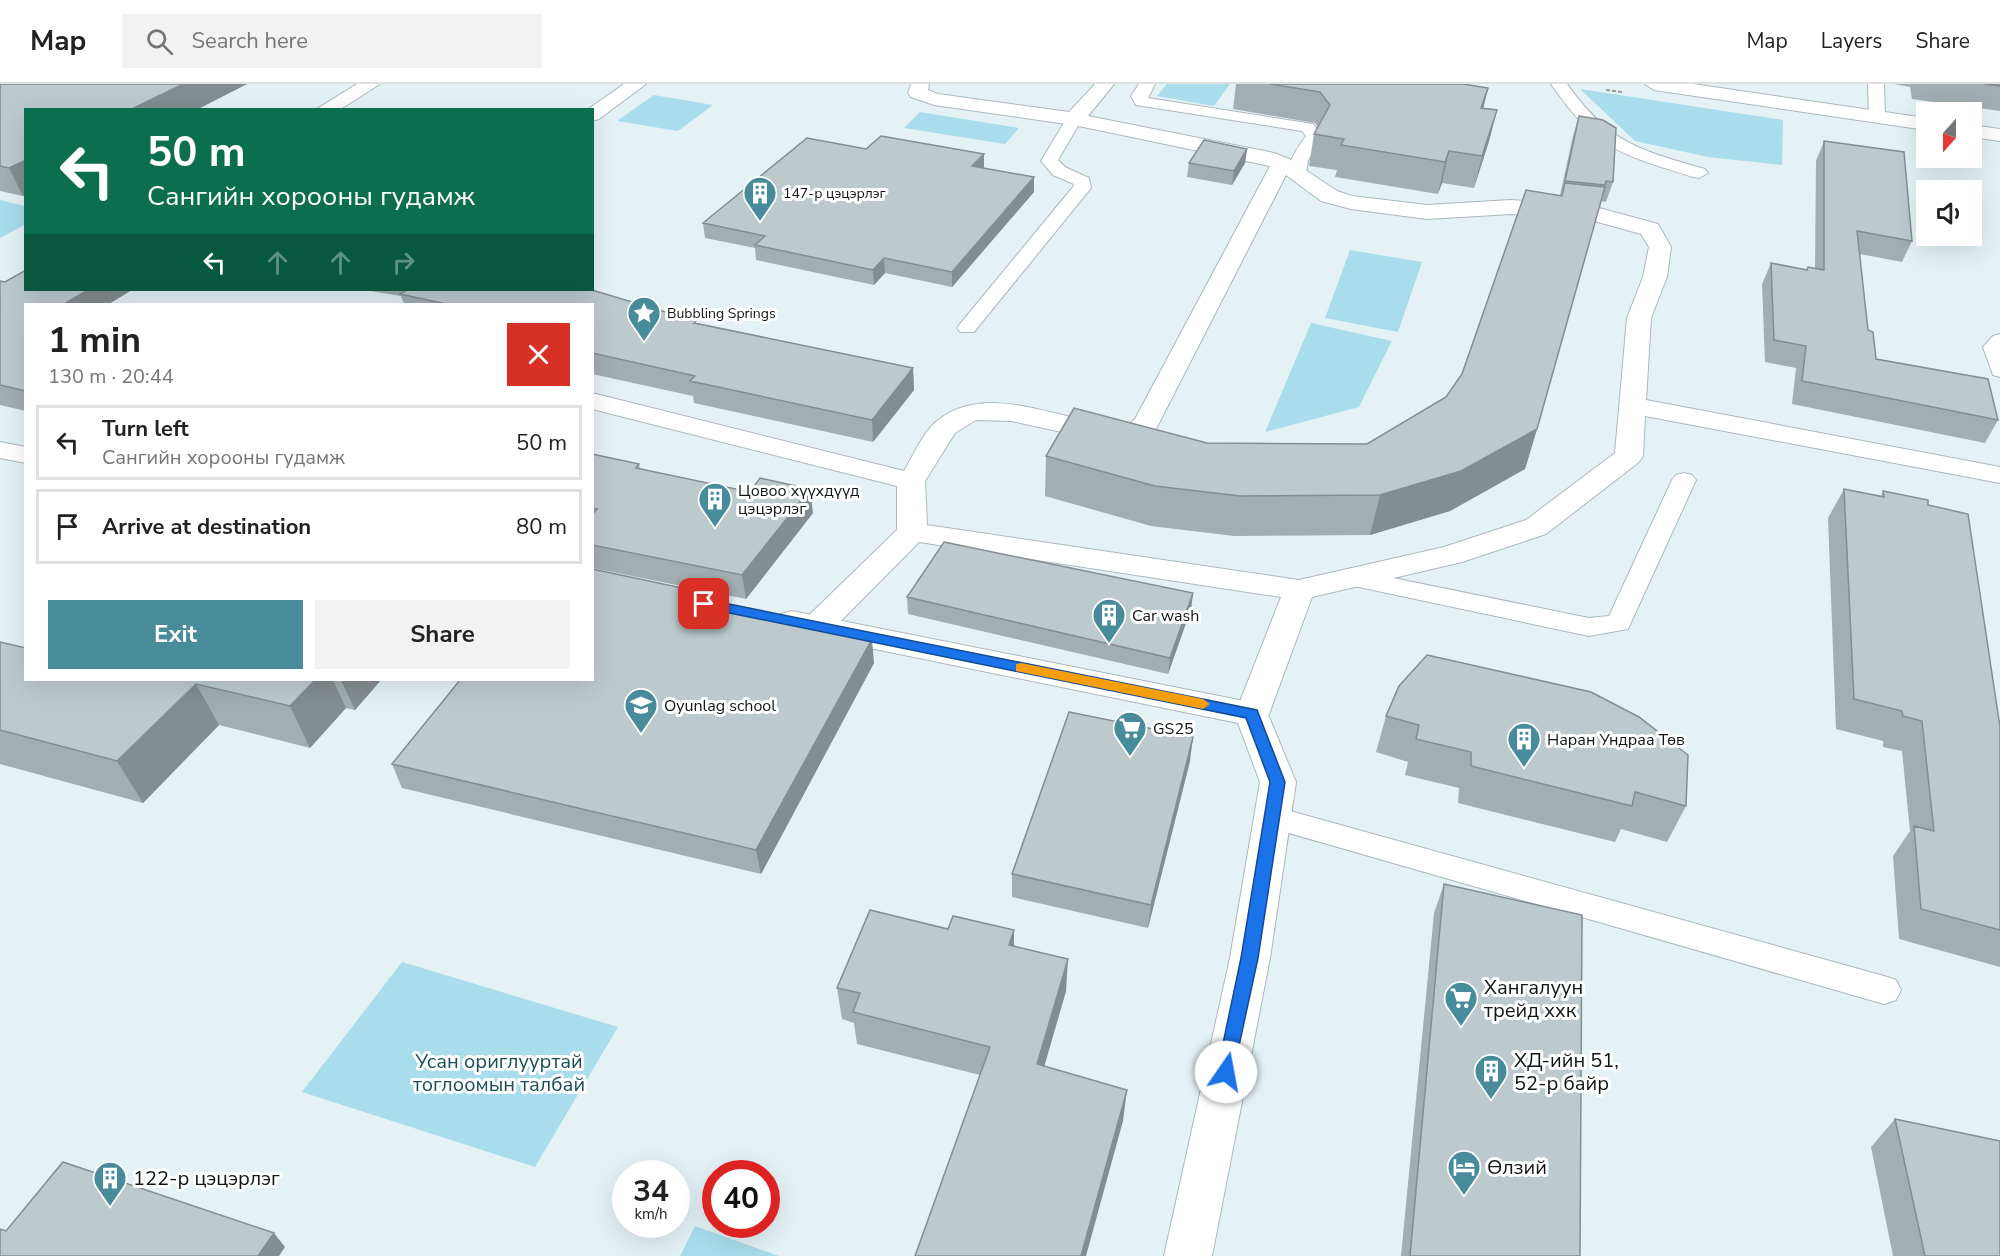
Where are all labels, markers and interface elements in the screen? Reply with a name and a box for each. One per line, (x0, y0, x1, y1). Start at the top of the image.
search box (122, 14, 542, 68)
text: Map (30, 22, 86, 60)
icon: search (143, 25, 176, 58)
text: Search here (191, 26, 308, 56)
text: Map (1746, 27, 1788, 55)
text: Layers (1821, 27, 1882, 55)
text: Share (1915, 27, 1970, 55)
north arrow (1916, 102, 1982, 168)
map controls (1916, 102, 1982, 246)
text: 50 m (147, 124, 246, 181)
icon: left (48, 132, 126, 210)
building icon: 147-р цэцэрлэг (742, 175, 778, 222)
text: Сангийн хорооны гудамж (147, 178, 475, 215)
button: sound (1916, 180, 1982, 246)
place label: 147-р цэцэрлэг (783, 184, 886, 203)
icon: left (198, 246, 231, 279)
icon: ahead (261, 246, 294, 279)
icon: ahead (324, 246, 357, 279)
icon: right (387, 246, 420, 279)
place icon: Bubbling Springs (626, 295, 662, 342)
place label: Bubbling Springs (667, 304, 776, 323)
text: 1 min (48, 316, 141, 365)
button: close (507, 323, 570, 386)
text: 130 m · 20:44 (48, 363, 174, 390)
text: Turn left (102, 414, 189, 444)
icon: left (51, 426, 84, 459)
text: 50 m (516, 428, 567, 458)
text: Сангийн хорооны гудамж (102, 444, 345, 471)
place label: Цовоо хүүхдүүд цэцэрлэг (738, 480, 860, 520)
building icon: Цовоо хүүхдүүд цэцэрлэг (697, 481, 733, 528)
icon: arrive (51, 510, 84, 543)
text: Arrive at destination (102, 512, 311, 542)
text: 80 m (516, 512, 567, 542)
pin (678, 578, 729, 629)
icon: arrive (687, 587, 720, 620)
building icon: Car wash (1091, 597, 1127, 644)
button: Exit (48, 600, 303, 669)
button: Share (315, 600, 570, 669)
place label: Car wash (1132, 605, 1199, 627)
school or university icon: Oyunlag school (623, 687, 659, 734)
place label: Oyunlag school (664, 695, 776, 717)
supermarket icon: GS25 (1112, 710, 1148, 757)
place label: GS25 (1153, 718, 1194, 740)
building icon: Наран Ундраа Төв (1506, 721, 1542, 768)
place label: Наран Ундраа Төв (1547, 729, 1685, 751)
place label: Хангалуун трейд ххк (1484, 974, 1583, 1024)
supermarket icon: Хангалуун трейд ххк (1443, 980, 1479, 1027)
position arrow (1194, 1040, 1258, 1104)
place label: ХД-ийн 51, 52-р байр (1514, 1047, 1619, 1097)
park label: Усан ориглууртай тоглоомын талбай (413, 1048, 585, 1098)
building icon: ХД-ийн 51, 52-р байр (1473, 1053, 1509, 1100)
hotel icon: Өлзий (1446, 1149, 1482, 1196)
place label: Өлзий (1487, 1154, 1547, 1181)
building icon: 122-р цэцэрлэг (92, 1160, 128, 1207)
speed limit sign: 40 (702, 1160, 780, 1238)
place label: 122-р цэцэрлэг (133, 1165, 280, 1192)
text: 34 (633, 1171, 669, 1212)
text: km/h (634, 1204, 668, 1224)

